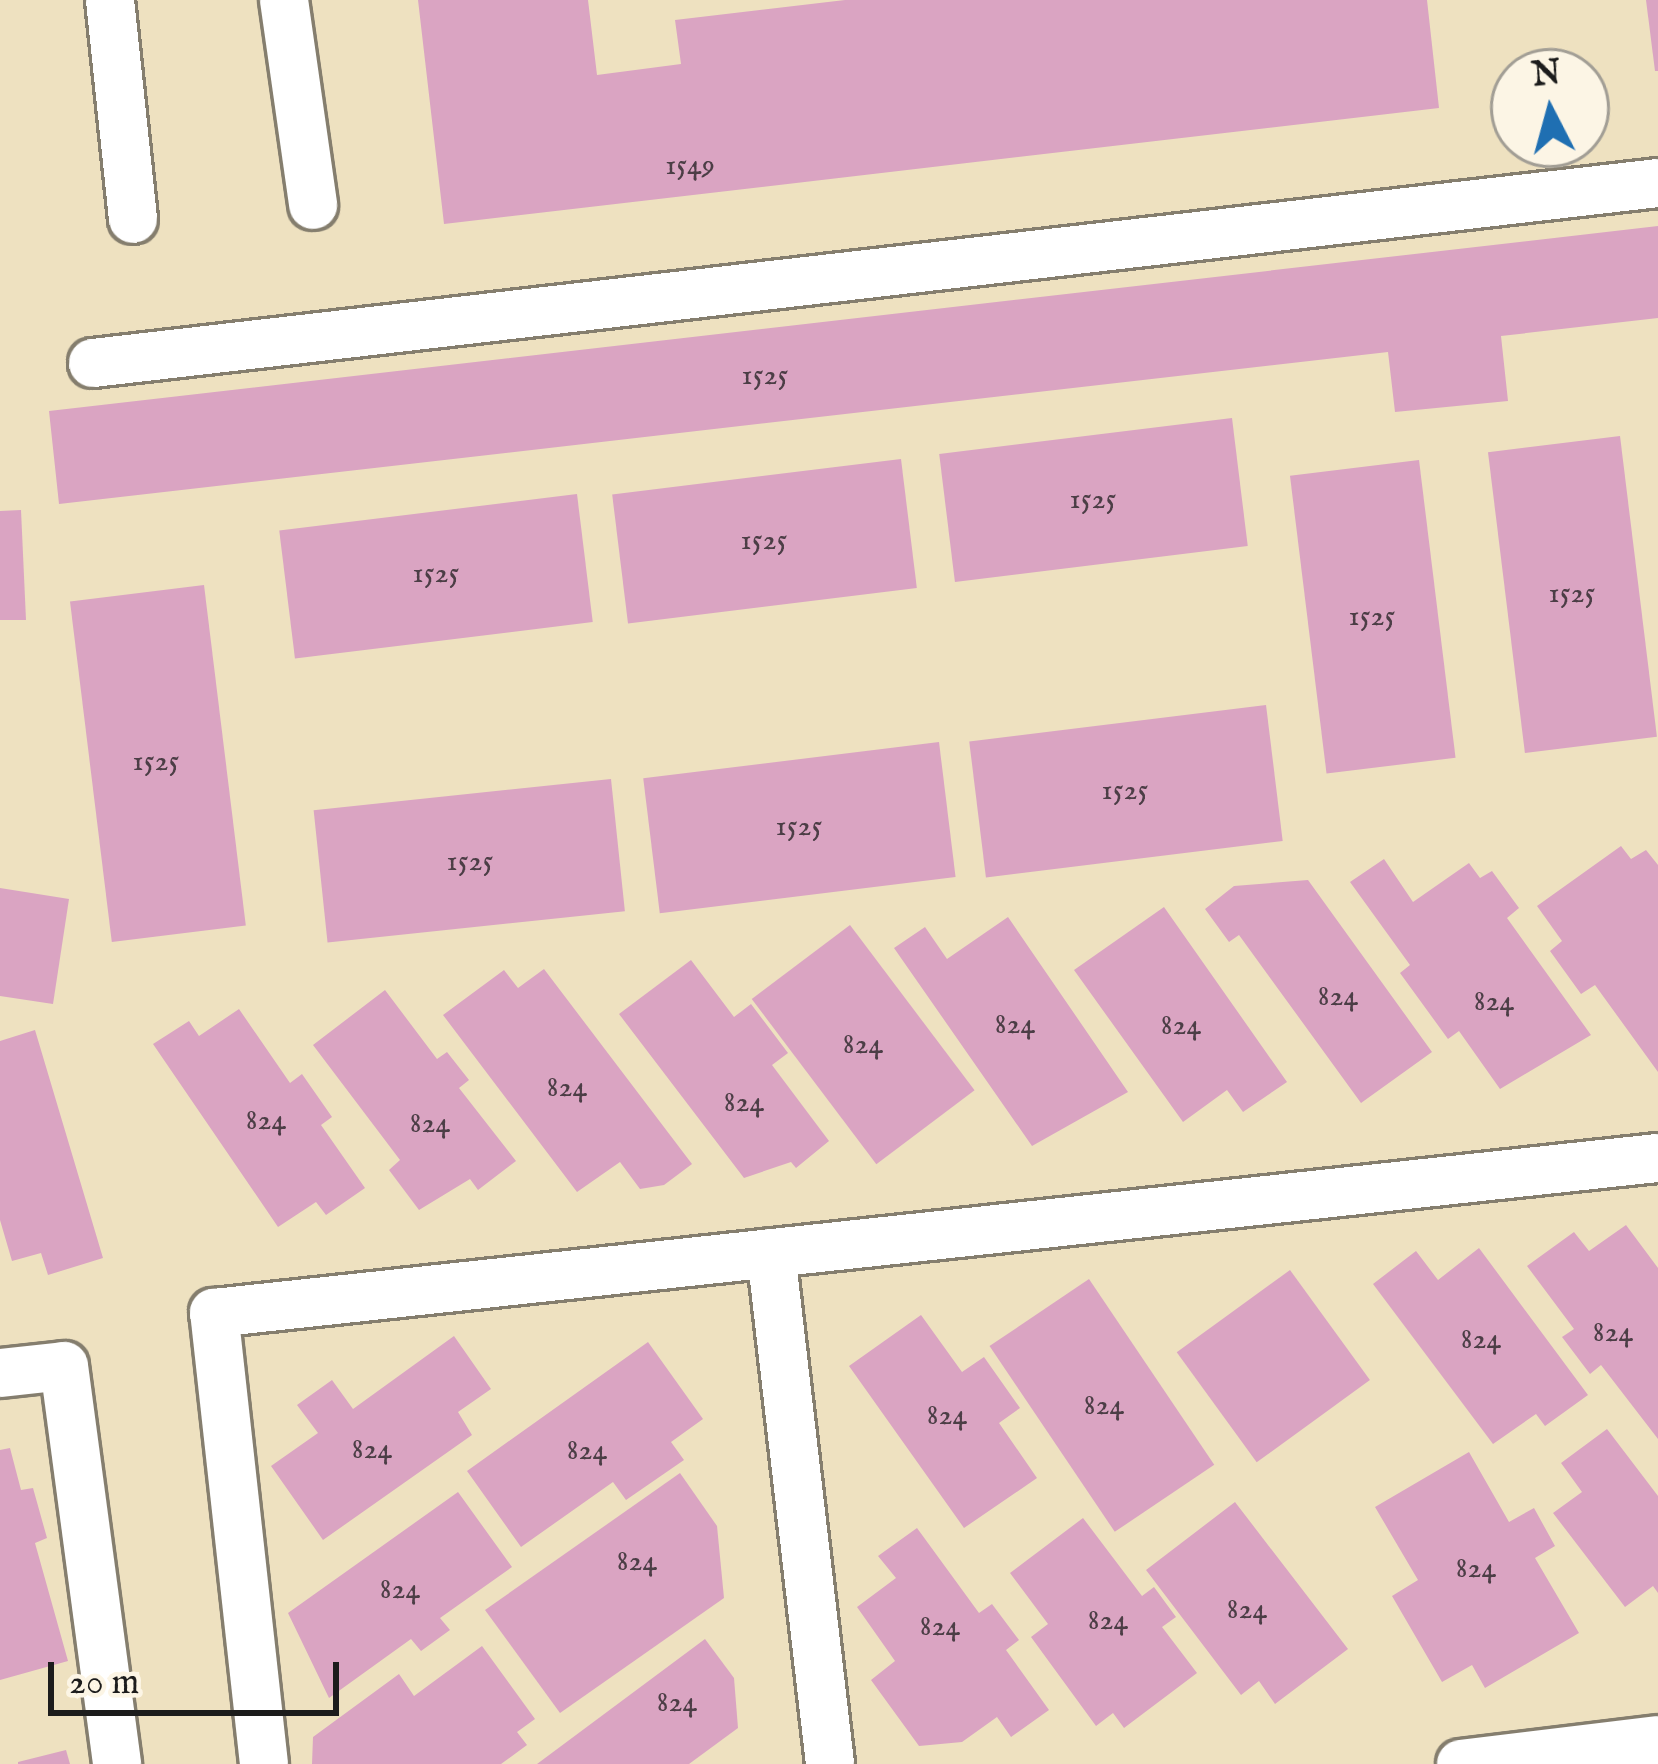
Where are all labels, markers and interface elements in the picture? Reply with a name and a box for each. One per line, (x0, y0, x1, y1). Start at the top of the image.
north arrow (1490, 48, 1610, 168)
text: N (1530, 53, 1563, 98)
house number: 1549 (665, 148, 715, 184)
house number: 1525 (742, 358, 788, 394)
house number: 1525 (1070, 482, 1116, 518)
house number: 1525 (741, 523, 787, 559)
house number: 1525 (413, 556, 459, 592)
house number: 1525 (1549, 576, 1595, 612)
house number: 1525 (1349, 599, 1395, 635)
house number: 1525 (133, 744, 179, 780)
house number: 1525 (1102, 773, 1148, 809)
house number: 1525 (776, 809, 822, 845)
house number: 1525 (447, 844, 493, 880)
house number: 824 (1318, 979, 1358, 1015)
house number: 824 (1474, 984, 1514, 1020)
house number: 824 (995, 1007, 1035, 1043)
house number: 824 (1161, 1008, 1201, 1044)
house number: 824 (843, 1027, 883, 1063)
house number: 824 (547, 1070, 587, 1106)
house number: 824 (724, 1085, 764, 1121)
house number: 824 (246, 1103, 286, 1139)
house number: 824 (410, 1106, 450, 1142)
house number: 824 (1593, 1315, 1633, 1351)
house number: 824 (1461, 1322, 1501, 1358)
house number: 824 (1084, 1388, 1124, 1424)
house number: 824 (927, 1398, 967, 1434)
house number: 824 (352, 1432, 392, 1468)
house number: 824 (567, 1433, 607, 1469)
house number: 824 (617, 1544, 657, 1580)
house number: 824 (1456, 1551, 1496, 1587)
house number: 824 (380, 1572, 420, 1608)
house number: 824 (1227, 1592, 1267, 1628)
house number: 824 (1088, 1603, 1128, 1639)
house number: 824 (920, 1609, 960, 1645)
scale bar (54, 1638, 345, 1712)
text: 20 m (69, 1660, 139, 1706)
house number: 824 (657, 1685, 697, 1721)

